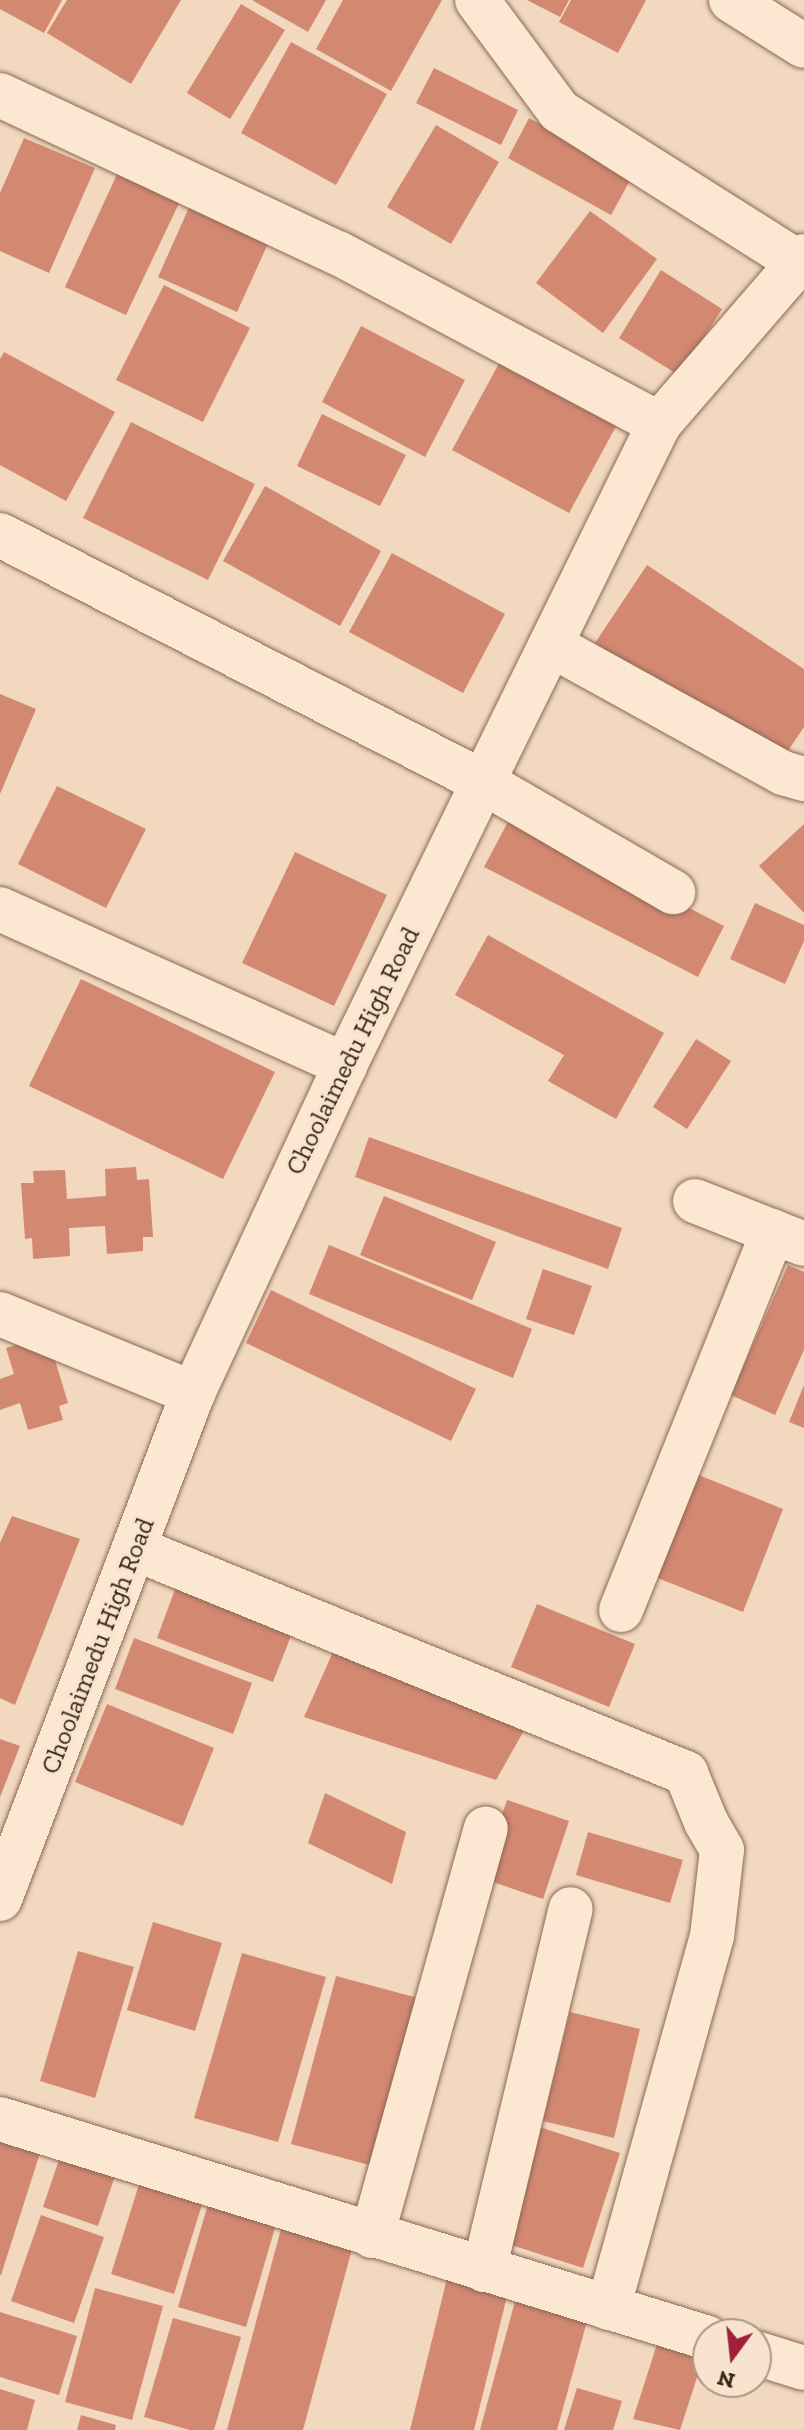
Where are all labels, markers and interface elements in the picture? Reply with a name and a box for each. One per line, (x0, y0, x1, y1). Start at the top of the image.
street label: Choolaimedu High Road (279, 922, 427, 1180)
street label: Choolaimedu High Road (35, 1514, 161, 1778)
north arrow (692, 2318, 772, 2398)
text: N (715, 2365, 738, 2395)

